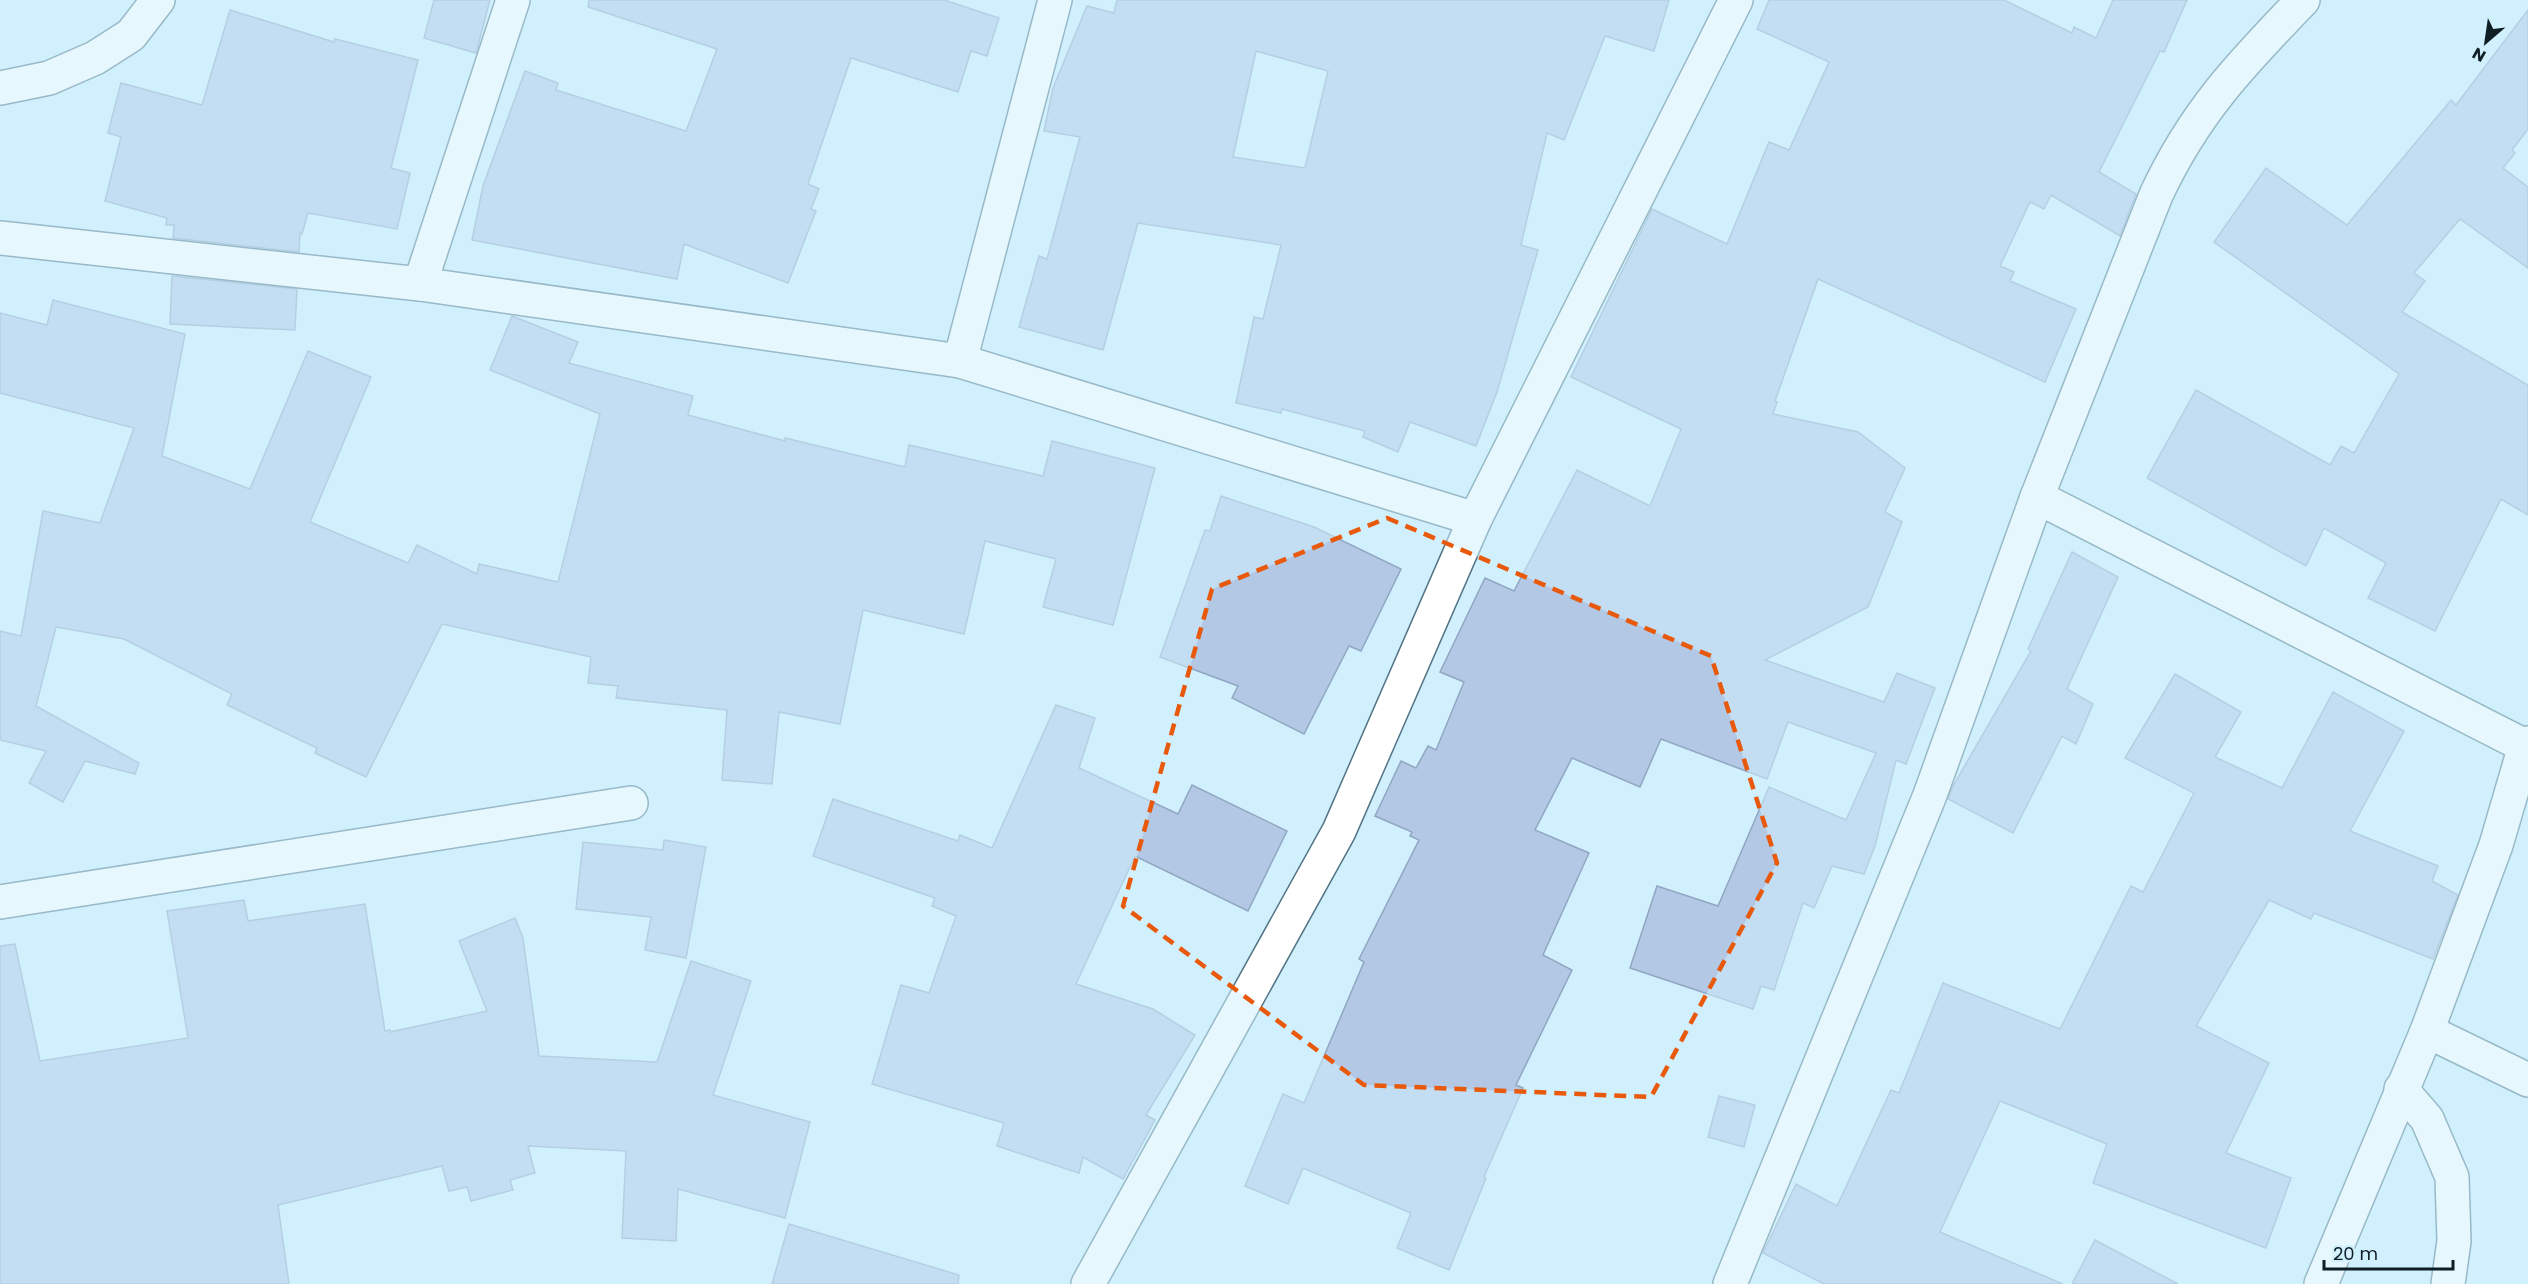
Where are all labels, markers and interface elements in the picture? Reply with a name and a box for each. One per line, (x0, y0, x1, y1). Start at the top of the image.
north arrow (2456, 12, 2516, 72)
text: N (2468, 42, 2490, 68)
scale bar (2324, 1233, 2453, 1271)
text: 20 m (2333, 1241, 2378, 1266)

